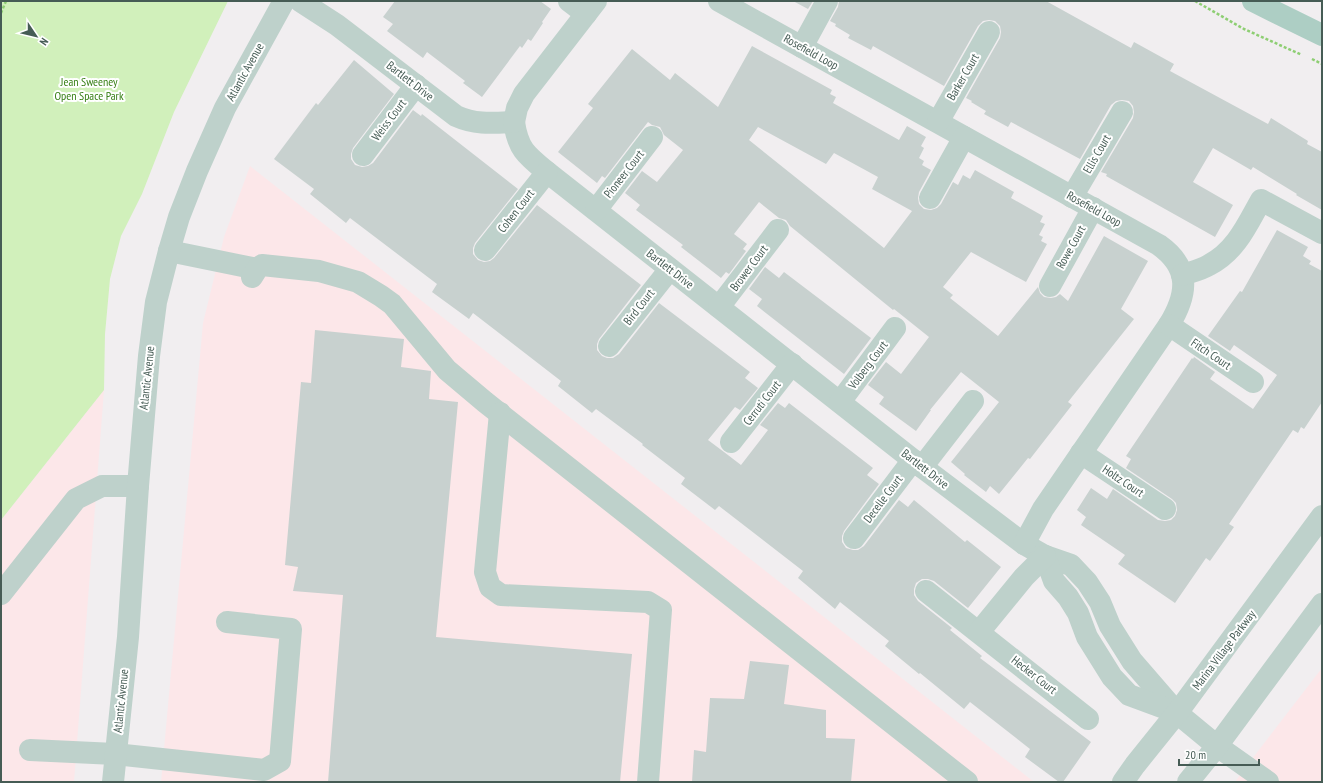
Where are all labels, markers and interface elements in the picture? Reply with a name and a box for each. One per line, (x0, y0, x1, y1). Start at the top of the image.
north arrow (16, 16, 56, 56)
street label: Rosefield Loop (781, 30, 841, 73)
text: N (37, 35, 52, 48)
street label: Atlantic Avenue (222, 40, 267, 103)
street label: Barker Court (943, 50, 982, 103)
street label: Bartlett Drive (384, 57, 437, 104)
park label: Jean Sweeney Open Space Park (54, 74, 124, 103)
street label: Weiss Court (368, 95, 410, 143)
street label: Ellis Court (1079, 131, 1114, 176)
street label: Pioneer Court (600, 146, 647, 201)
street label: Cohen Court (494, 186, 538, 235)
street label: Rosefield Loop (1064, 187, 1124, 230)
street label: Rowe Court (1053, 222, 1089, 271)
street label: Brower Court (726, 241, 771, 294)
street label: Bartlett Drive (644, 245, 697, 292)
street label: Bird Court (620, 285, 658, 328)
street label: Fitch Court (1188, 335, 1235, 373)
street label: Volberg Court (844, 337, 891, 393)
street label: Atlantic Avenue (136, 345, 157, 411)
street label: Cerruti Court (739, 377, 784, 428)
street label: Bartlett Drive (899, 445, 952, 492)
street label: Holtz Court (1100, 461, 1147, 500)
street label: Decelle Court (860, 471, 906, 525)
street label: Marina Village Parkway (1189, 606, 1259, 693)
street label: Hecker Court (1009, 652, 1060, 697)
street label: Atlantic Avenue (110, 668, 131, 734)
scale bar (1179, 741, 1259, 767)
text: 20 m (1185, 747, 1206, 762)

